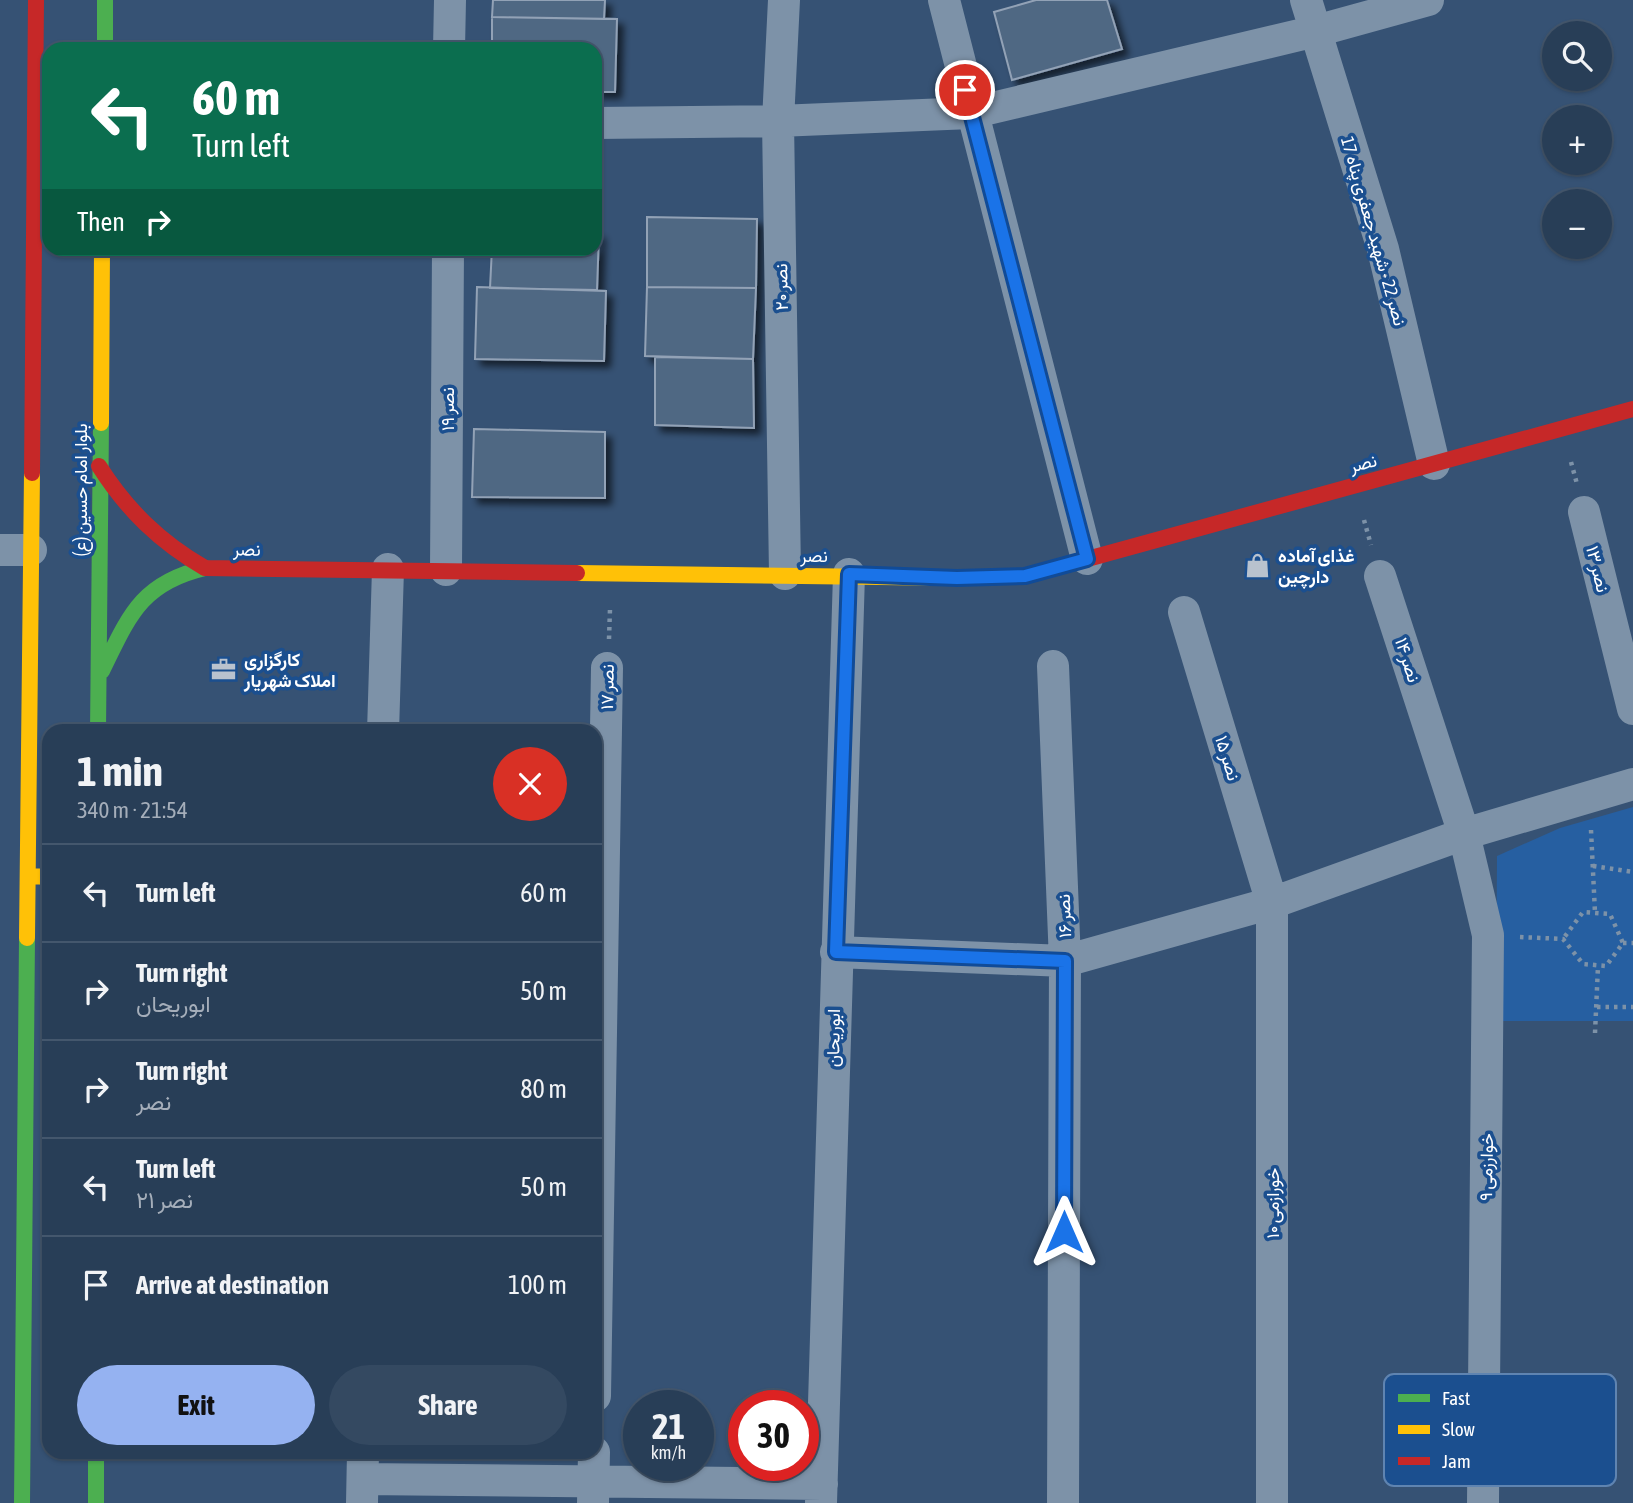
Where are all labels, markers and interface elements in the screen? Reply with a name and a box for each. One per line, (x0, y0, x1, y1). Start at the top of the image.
map controls (1542, 21, 1612, 259)
button: search (1542, 21, 1612, 91)
pin (935, 60, 995, 120)
text: 60 m (192, 69, 280, 125)
icon: left (77, 70, 168, 161)
icon: arrive (946, 71, 984, 109)
button: + (1542, 105, 1612, 175)
text: Turn left (192, 127, 290, 164)
street label: نصر 22 - شهید جعفری پناه 17 (1335, 134, 1411, 329)
button: − (1542, 189, 1612, 259)
icon: right (139, 203, 177, 241)
text: Then (77, 207, 125, 237)
street label: نصر ۲۰ (770, 263, 793, 311)
street label: نصر ۱۹ (437, 387, 459, 431)
street label: بلوار امام حسین (ع) (70, 423, 93, 557)
street label: نصر (1346, 449, 1379, 478)
street label: نصر (232, 538, 261, 561)
street label: نصر ۱۳ (1581, 544, 1614, 595)
street label: نصر (799, 545, 828, 567)
place label: غذای آماده دارچین (1278, 545, 1355, 589)
shop icon: غذای آماده دارچین (1244, 551, 1272, 579)
street label: نصر ۱۴ (1390, 635, 1425, 685)
place label: کارگزاری املاک شهریار (243, 649, 336, 692)
office icon: کارگزاری املاک شهریار (210, 655, 238, 683)
street label: نصر ۱۷ (596, 664, 619, 710)
street label: نصر ۱۵ (1210, 733, 1245, 783)
text: 1 min (77, 747, 163, 795)
button: close (493, 747, 567, 821)
text: 340 m · 21:54 (77, 797, 188, 823)
icon: left (77, 874, 115, 912)
text: Turn left (136, 878, 216, 908)
text: 60 m (520, 878, 567, 908)
street label: نصر ۱۶ (1053, 894, 1076, 938)
text: Turn right (136, 958, 227, 988)
icon: right (77, 972, 115, 1010)
text: 50 m (520, 976, 567, 1006)
text: ابوریحان (136, 991, 211, 1017)
street label: ابوریحان (822, 1009, 845, 1067)
text: Turn right (136, 1056, 227, 1086)
icon: right (77, 1070, 115, 1108)
text: 80 m (520, 1074, 567, 1104)
text: نصر (136, 1089, 171, 1115)
street label: خوارزمی ۹ (1475, 1133, 1498, 1201)
text: Turn left (136, 1154, 216, 1184)
icon: left (77, 1168, 115, 1206)
street label: خورازمی ۱۰ (1262, 1168, 1284, 1238)
text: 50 m (520, 1172, 567, 1202)
text: نصر ۲۱ (136, 1187, 193, 1213)
position arrow (1027, 1195, 1101, 1269)
icon: arrive (77, 1266, 115, 1304)
text: Arrive at destination (136, 1270, 329, 1300)
text: 100 m (508, 1270, 567, 1300)
button: Exit (77, 1365, 315, 1445)
button: Share (329, 1365, 567, 1445)
legend (1384, 1374, 1616, 1486)
text: Fast (1442, 1387, 1470, 1409)
speed limit sign: 30 (728, 1390, 819, 1481)
text: 21 (652, 1406, 685, 1446)
text: Slow (1442, 1418, 1476, 1440)
text: km/h (651, 1442, 686, 1463)
text: Jam (1442, 1450, 1471, 1472)

